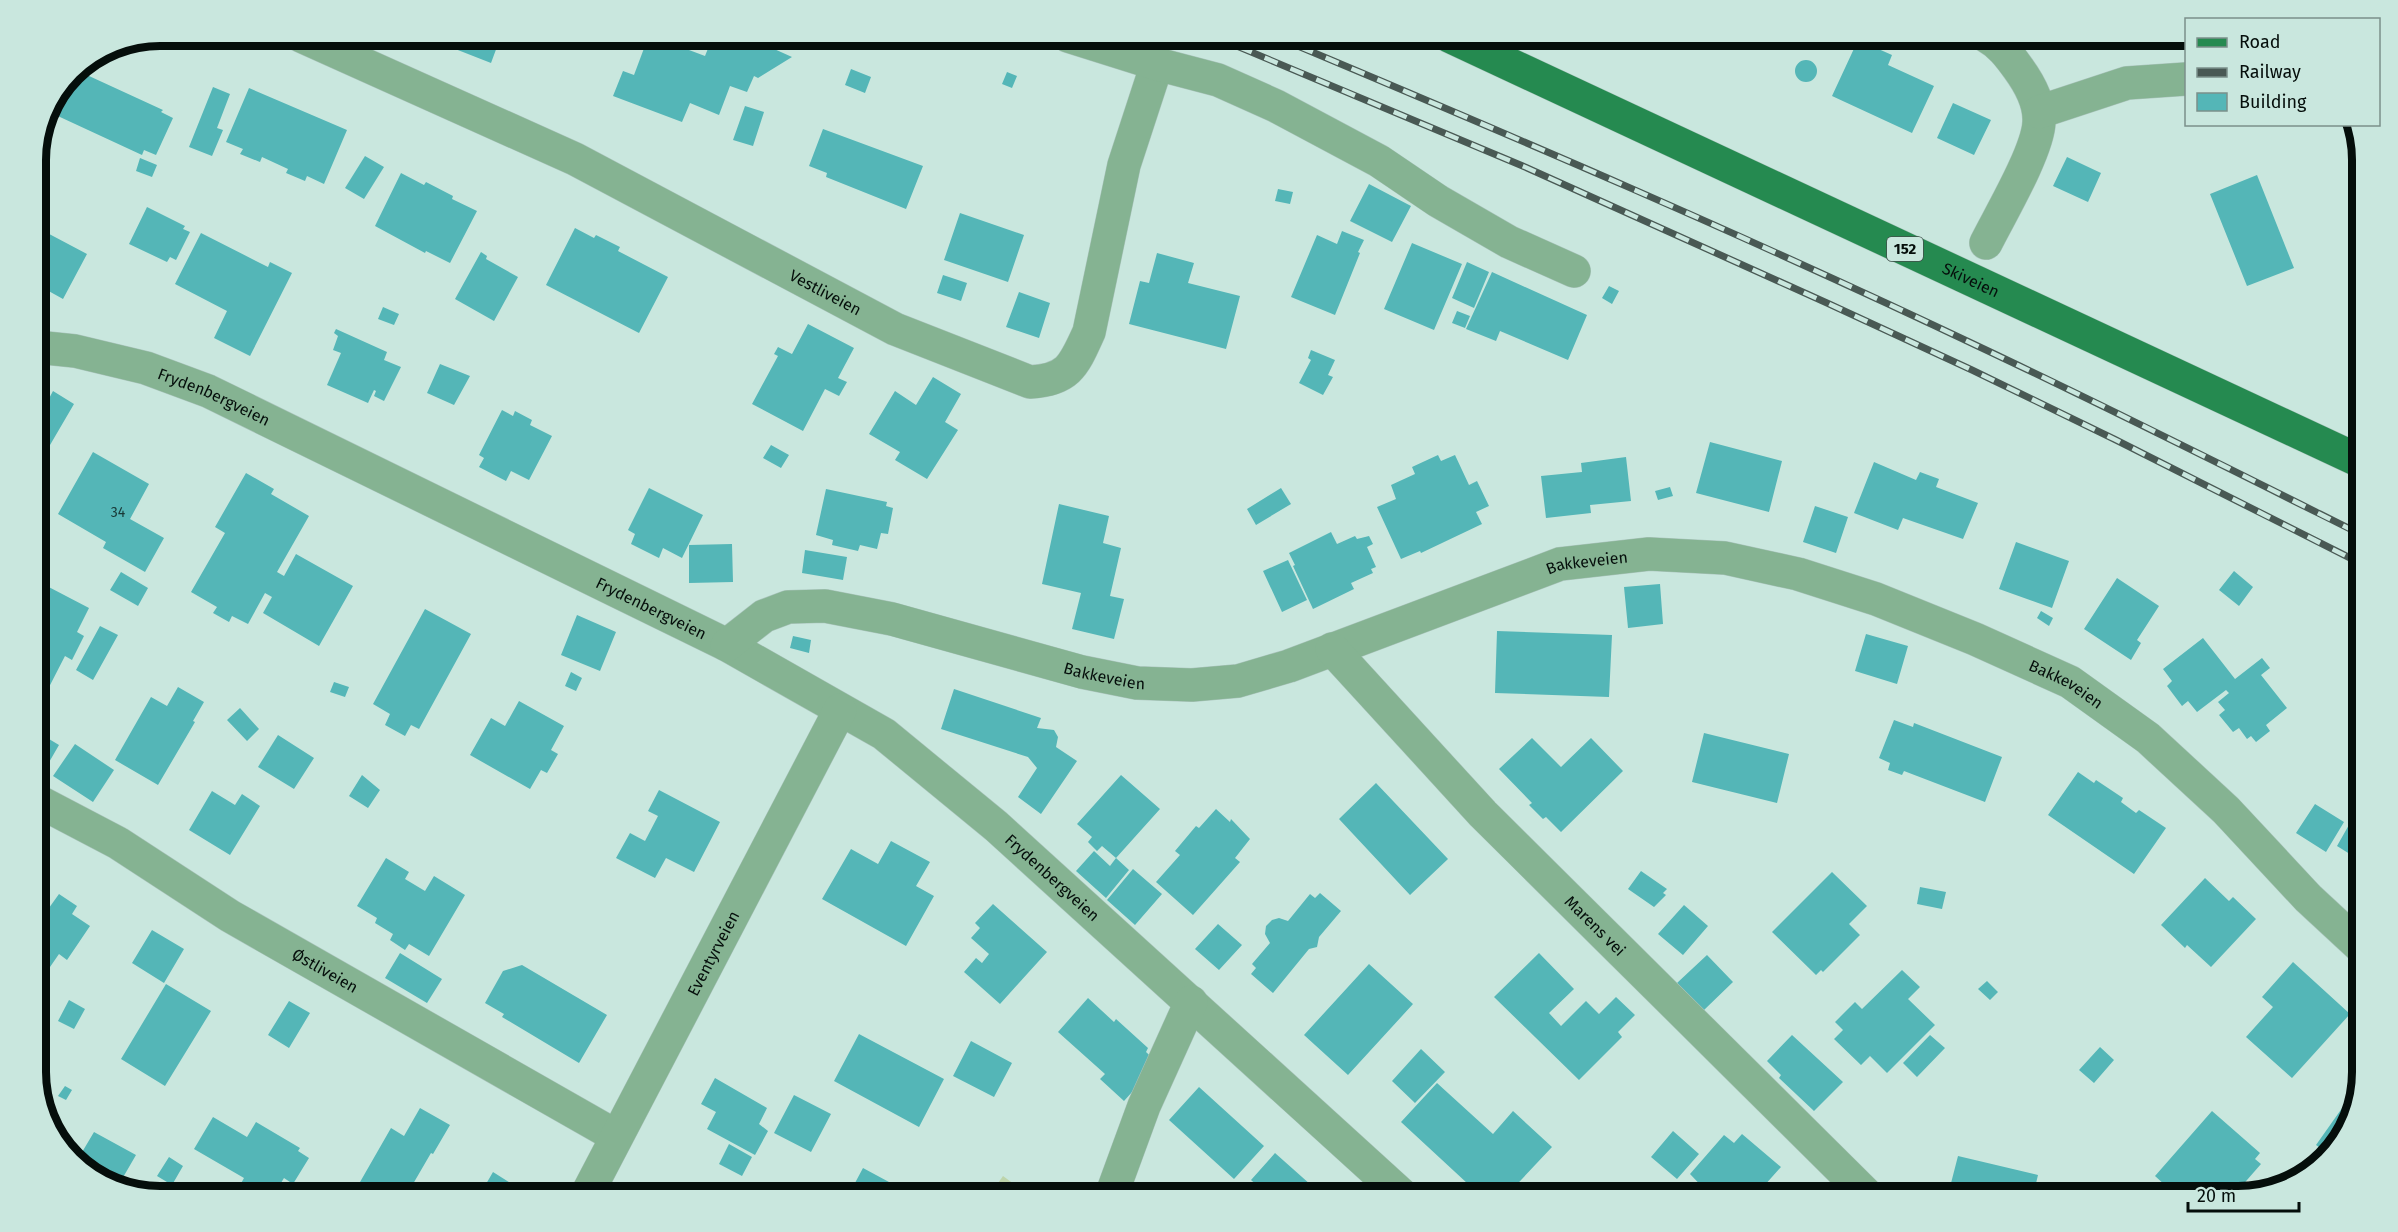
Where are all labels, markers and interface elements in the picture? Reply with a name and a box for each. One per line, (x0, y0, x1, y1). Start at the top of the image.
legend (2185, 18, 2380, 126)
text: Road (2239, 31, 2281, 53)
text: Railway (2239, 61, 2301, 83)
text: Building (2239, 91, 2307, 113)
road number: 152 (1887, 237, 1923, 261)
street label: Skiveien (1939, 258, 2002, 301)
street label: Vestliveien (786, 265, 865, 319)
street label: Frydenbergveien (155, 364, 273, 429)
house number: 34 (111, 504, 126, 521)
street label: Bakkeveien (1543, 547, 1629, 578)
street label: Frydenbergveien (593, 573, 710, 643)
street label: Bakkeveien (2026, 655, 2107, 712)
street label: Bakkeveien (1062, 658, 1145, 693)
street label: Frydenbergveien (1002, 830, 1104, 925)
street label: Marens vei (1561, 891, 1630, 960)
street label: Eventyrveien (683, 907, 743, 999)
street label: Østliveien (289, 944, 362, 997)
scale bar (2188, 1175, 2299, 1213)
text: 20 m (2197, 1185, 2236, 1207)

